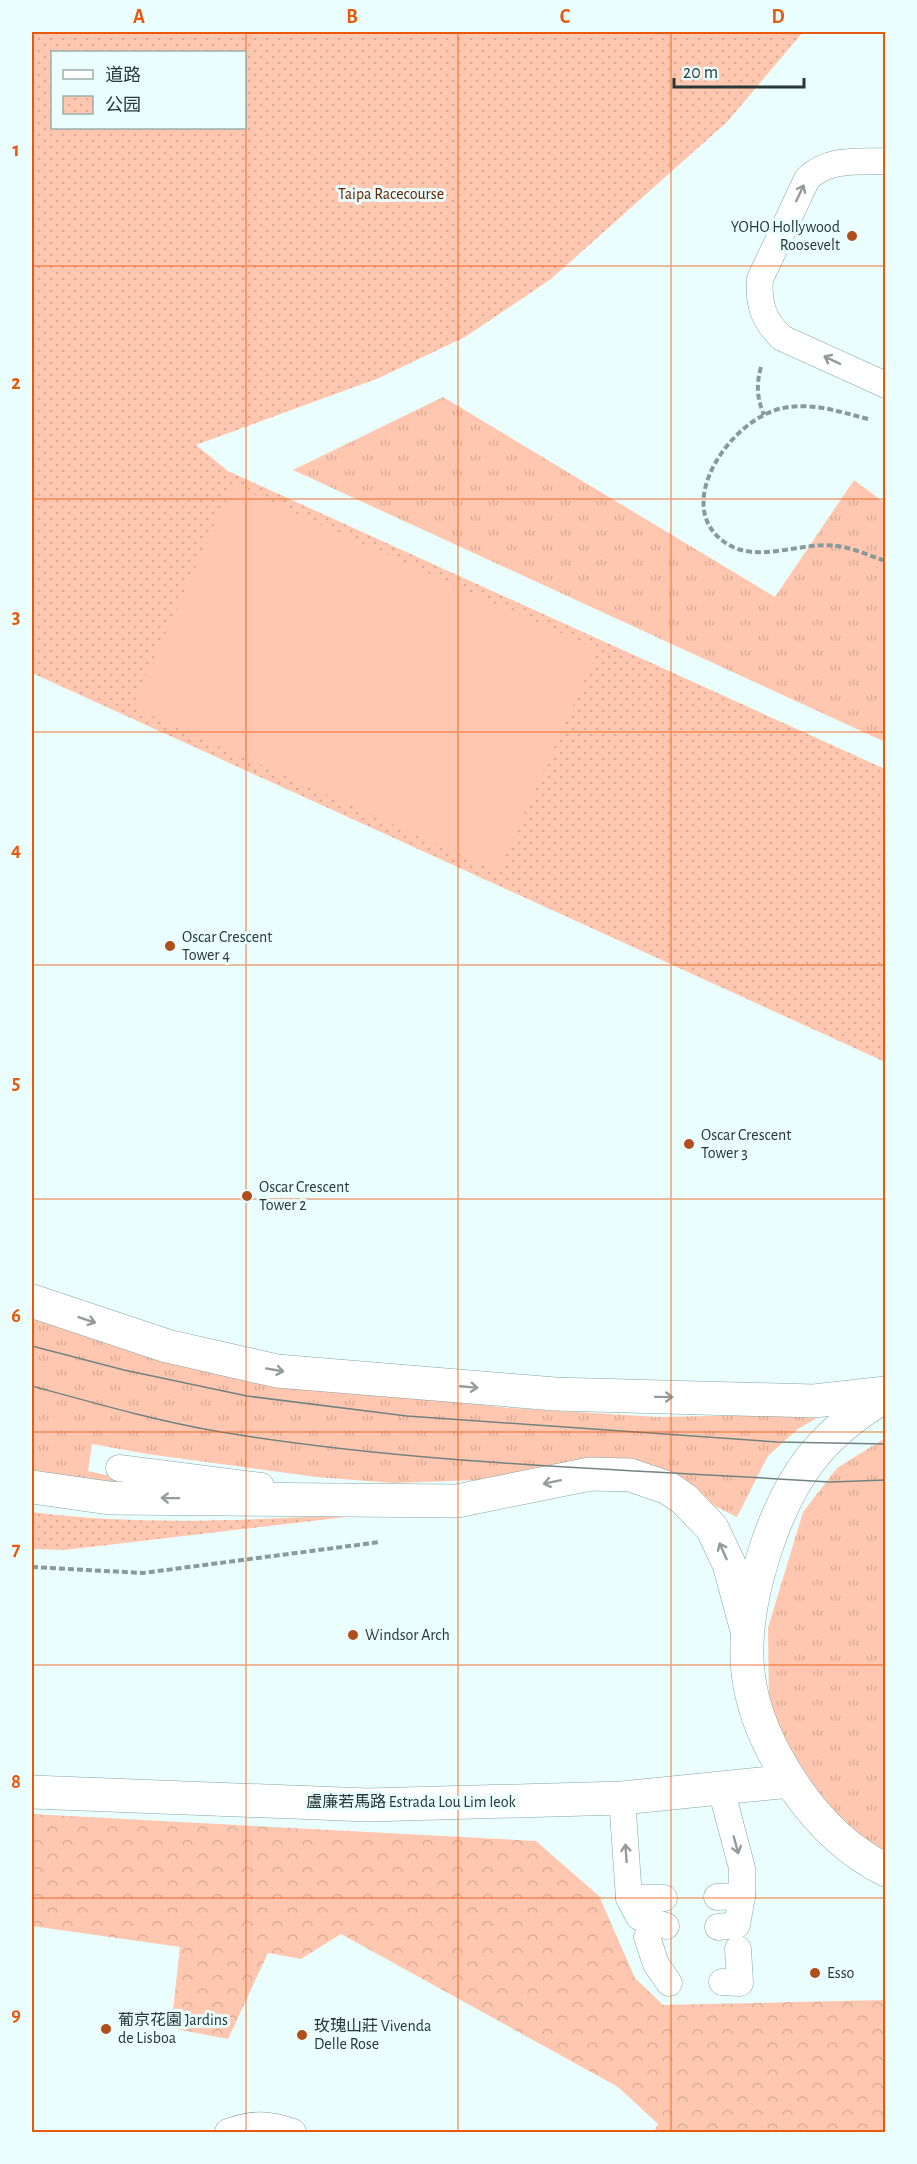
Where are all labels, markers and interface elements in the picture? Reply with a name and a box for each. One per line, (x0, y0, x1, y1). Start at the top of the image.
text: A (133, 7, 145, 27)
text: B (346, 7, 358, 27)
text: C (560, 7, 571, 27)
text: D (771, 7, 785, 27)
legend (51, 51, 246, 129)
scale bar (674, 51, 804, 89)
text: 20 m (683, 64, 718, 82)
text: 道路 (105, 65, 141, 85)
text: 公园 (105, 96, 141, 115)
text: 1 (12, 140, 20, 160)
one-way arrow (794, 185, 806, 203)
park label: Taipa Racecourse (338, 186, 444, 202)
place label: YOHO Hollywood Roosevelt (731, 219, 840, 253)
marker: YOHO Hollywood Roosevelt (845, 229, 859, 243)
one-way arrow (824, 354, 842, 366)
text: 2 (11, 373, 21, 393)
text: 3 (12, 607, 20, 627)
text: 4 (11, 840, 21, 860)
place label: Oscar Crescent Tower 4 (182, 929, 272, 963)
marker: Oscar Crescent Tower 4 (163, 939, 177, 953)
text: 5 (12, 1073, 20, 1093)
place label: Oscar Crescent Tower 3 (701, 1127, 791, 1161)
marker: Oscar Crescent Tower 3 (682, 1137, 696, 1151)
place label: Oscar Crescent Tower 2 (259, 1179, 349, 1213)
marker: Oscar Crescent Tower 2 (240, 1189, 254, 1203)
text: 6 (11, 1306, 21, 1326)
one-way arrow (77, 1315, 96, 1326)
one-way arrow (265, 1365, 284, 1376)
one-way arrow (459, 1382, 479, 1393)
one-way arrow (653, 1391, 673, 1403)
one-way arrow (543, 1477, 563, 1488)
one-way arrow (161, 1493, 181, 1504)
text: 7 (12, 1539, 21, 1559)
one-way arrow (717, 1542, 728, 1560)
place label: Windsor Arch (365, 1627, 450, 1643)
marker: Windsor Arch (346, 1628, 360, 1642)
text: 8 (11, 1772, 21, 1792)
street label: 盧廉若馬路 Estrada Lou Lim Ieok (306, 1793, 517, 1810)
one-way arrow (731, 1835, 742, 1854)
one-way arrow (620, 1844, 631, 1864)
place label: Esso (827, 1965, 855, 1981)
marker: Esso (808, 1966, 822, 1980)
text: 9 (11, 2005, 21, 2025)
place label: 葡京花園 Jardins de Lisboa (118, 2011, 228, 2046)
place label: 玫瑰山莊 Vivenda Delle Rose (314, 2016, 431, 2052)
marker: 葡京花園 Jardins de Lisboa (99, 2022, 113, 2036)
marker: 玫瑰山莊 Vivenda Delle Rose (295, 2028, 309, 2042)

